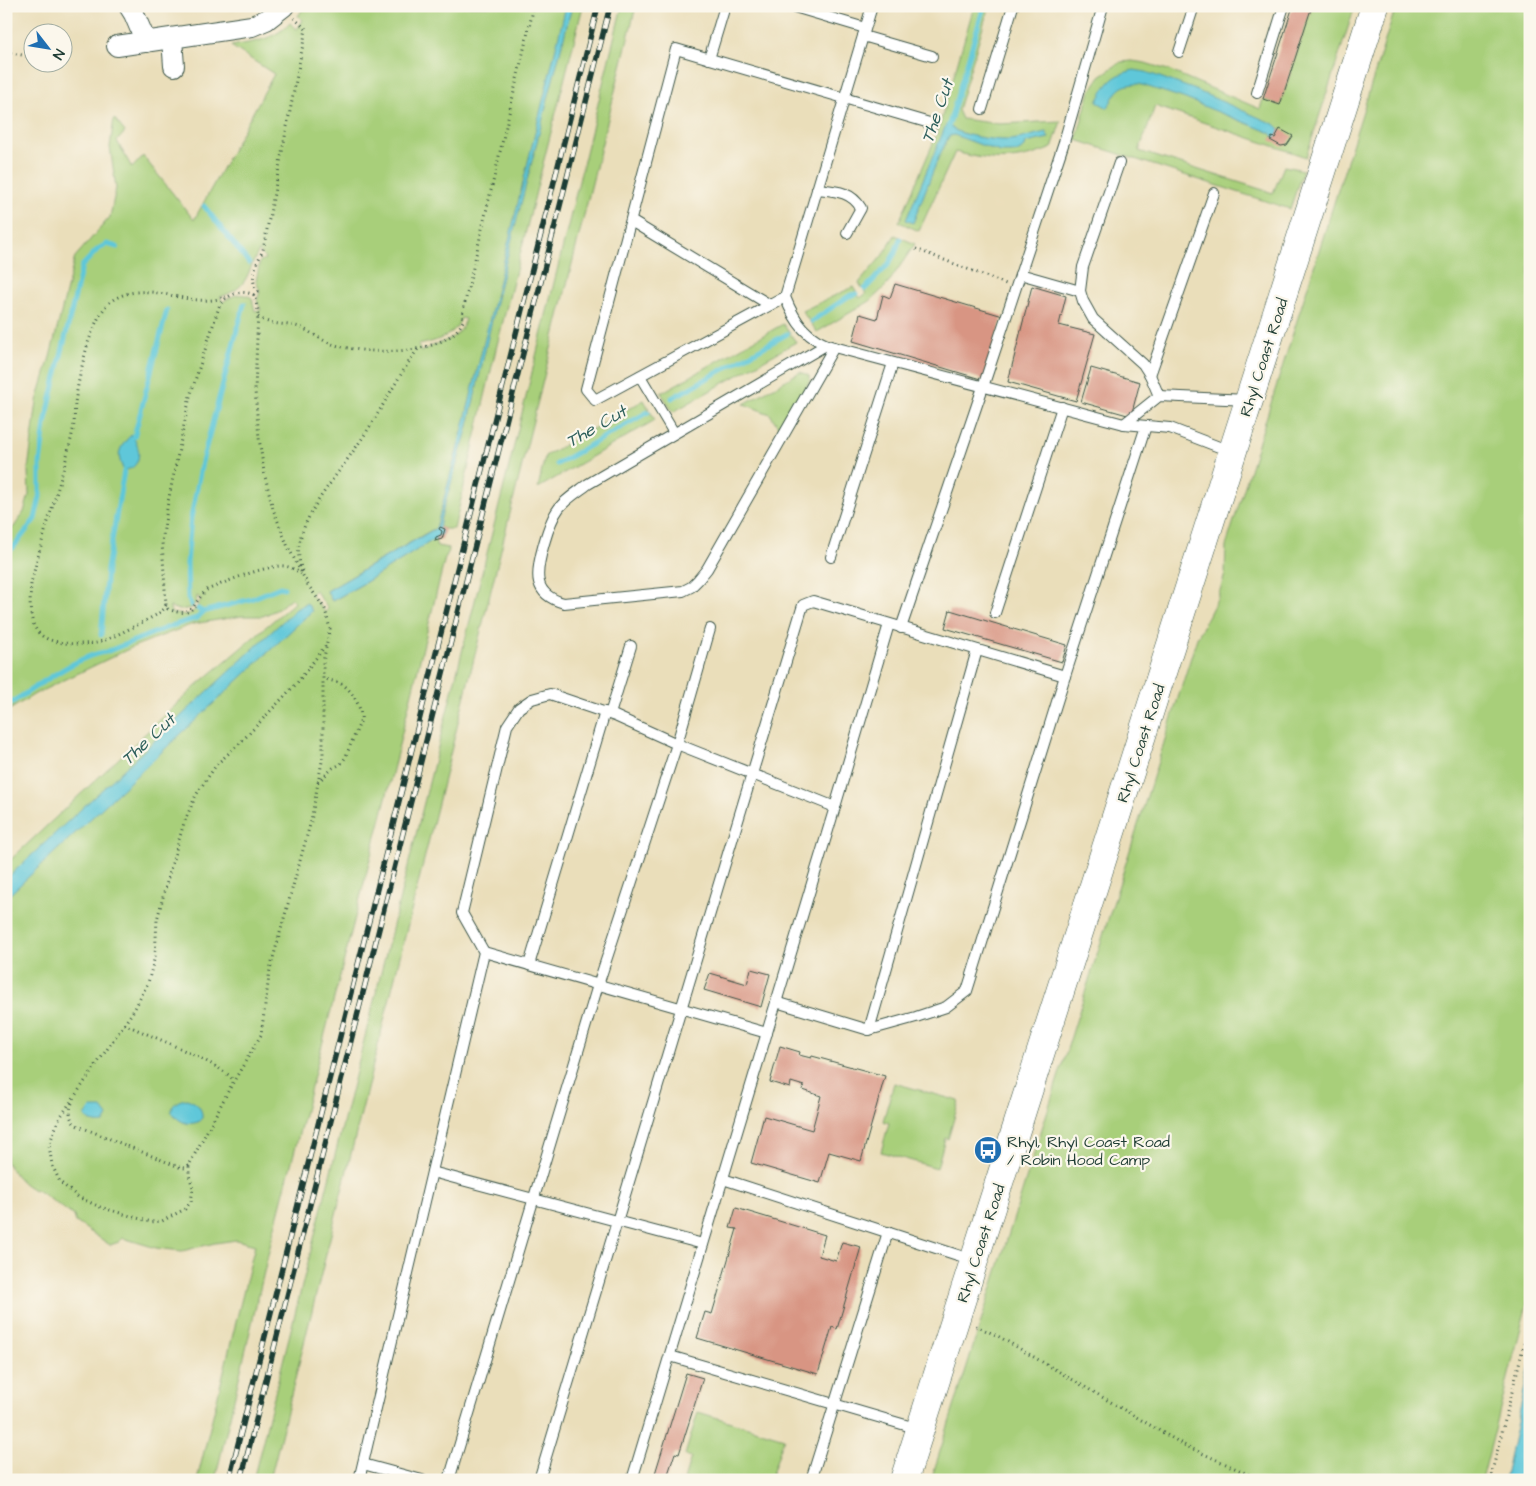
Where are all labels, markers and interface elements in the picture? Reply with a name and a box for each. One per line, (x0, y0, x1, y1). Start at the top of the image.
north arrow (22, 22, 72, 72)
text: N (47, 45, 69, 63)
water label: The Cut (915, 74, 961, 147)
street label: Rhyl Coast Road (1234, 295, 1294, 420)
water label: The Cut (561, 398, 633, 454)
street label: Rhyl Coast Road (1111, 681, 1171, 806)
water label: The Cut (116, 706, 182, 771)
place label: Rhyl, Rhyl Coast Road / Robin Hood Camp (1007, 1131, 1170, 1171)
bus stop icon: Rhyl, Rhyl Coast Road / Robin Hood Camp (973, 1135, 1003, 1165)
street label: Rhyl Coast Road (951, 1181, 1011, 1306)

